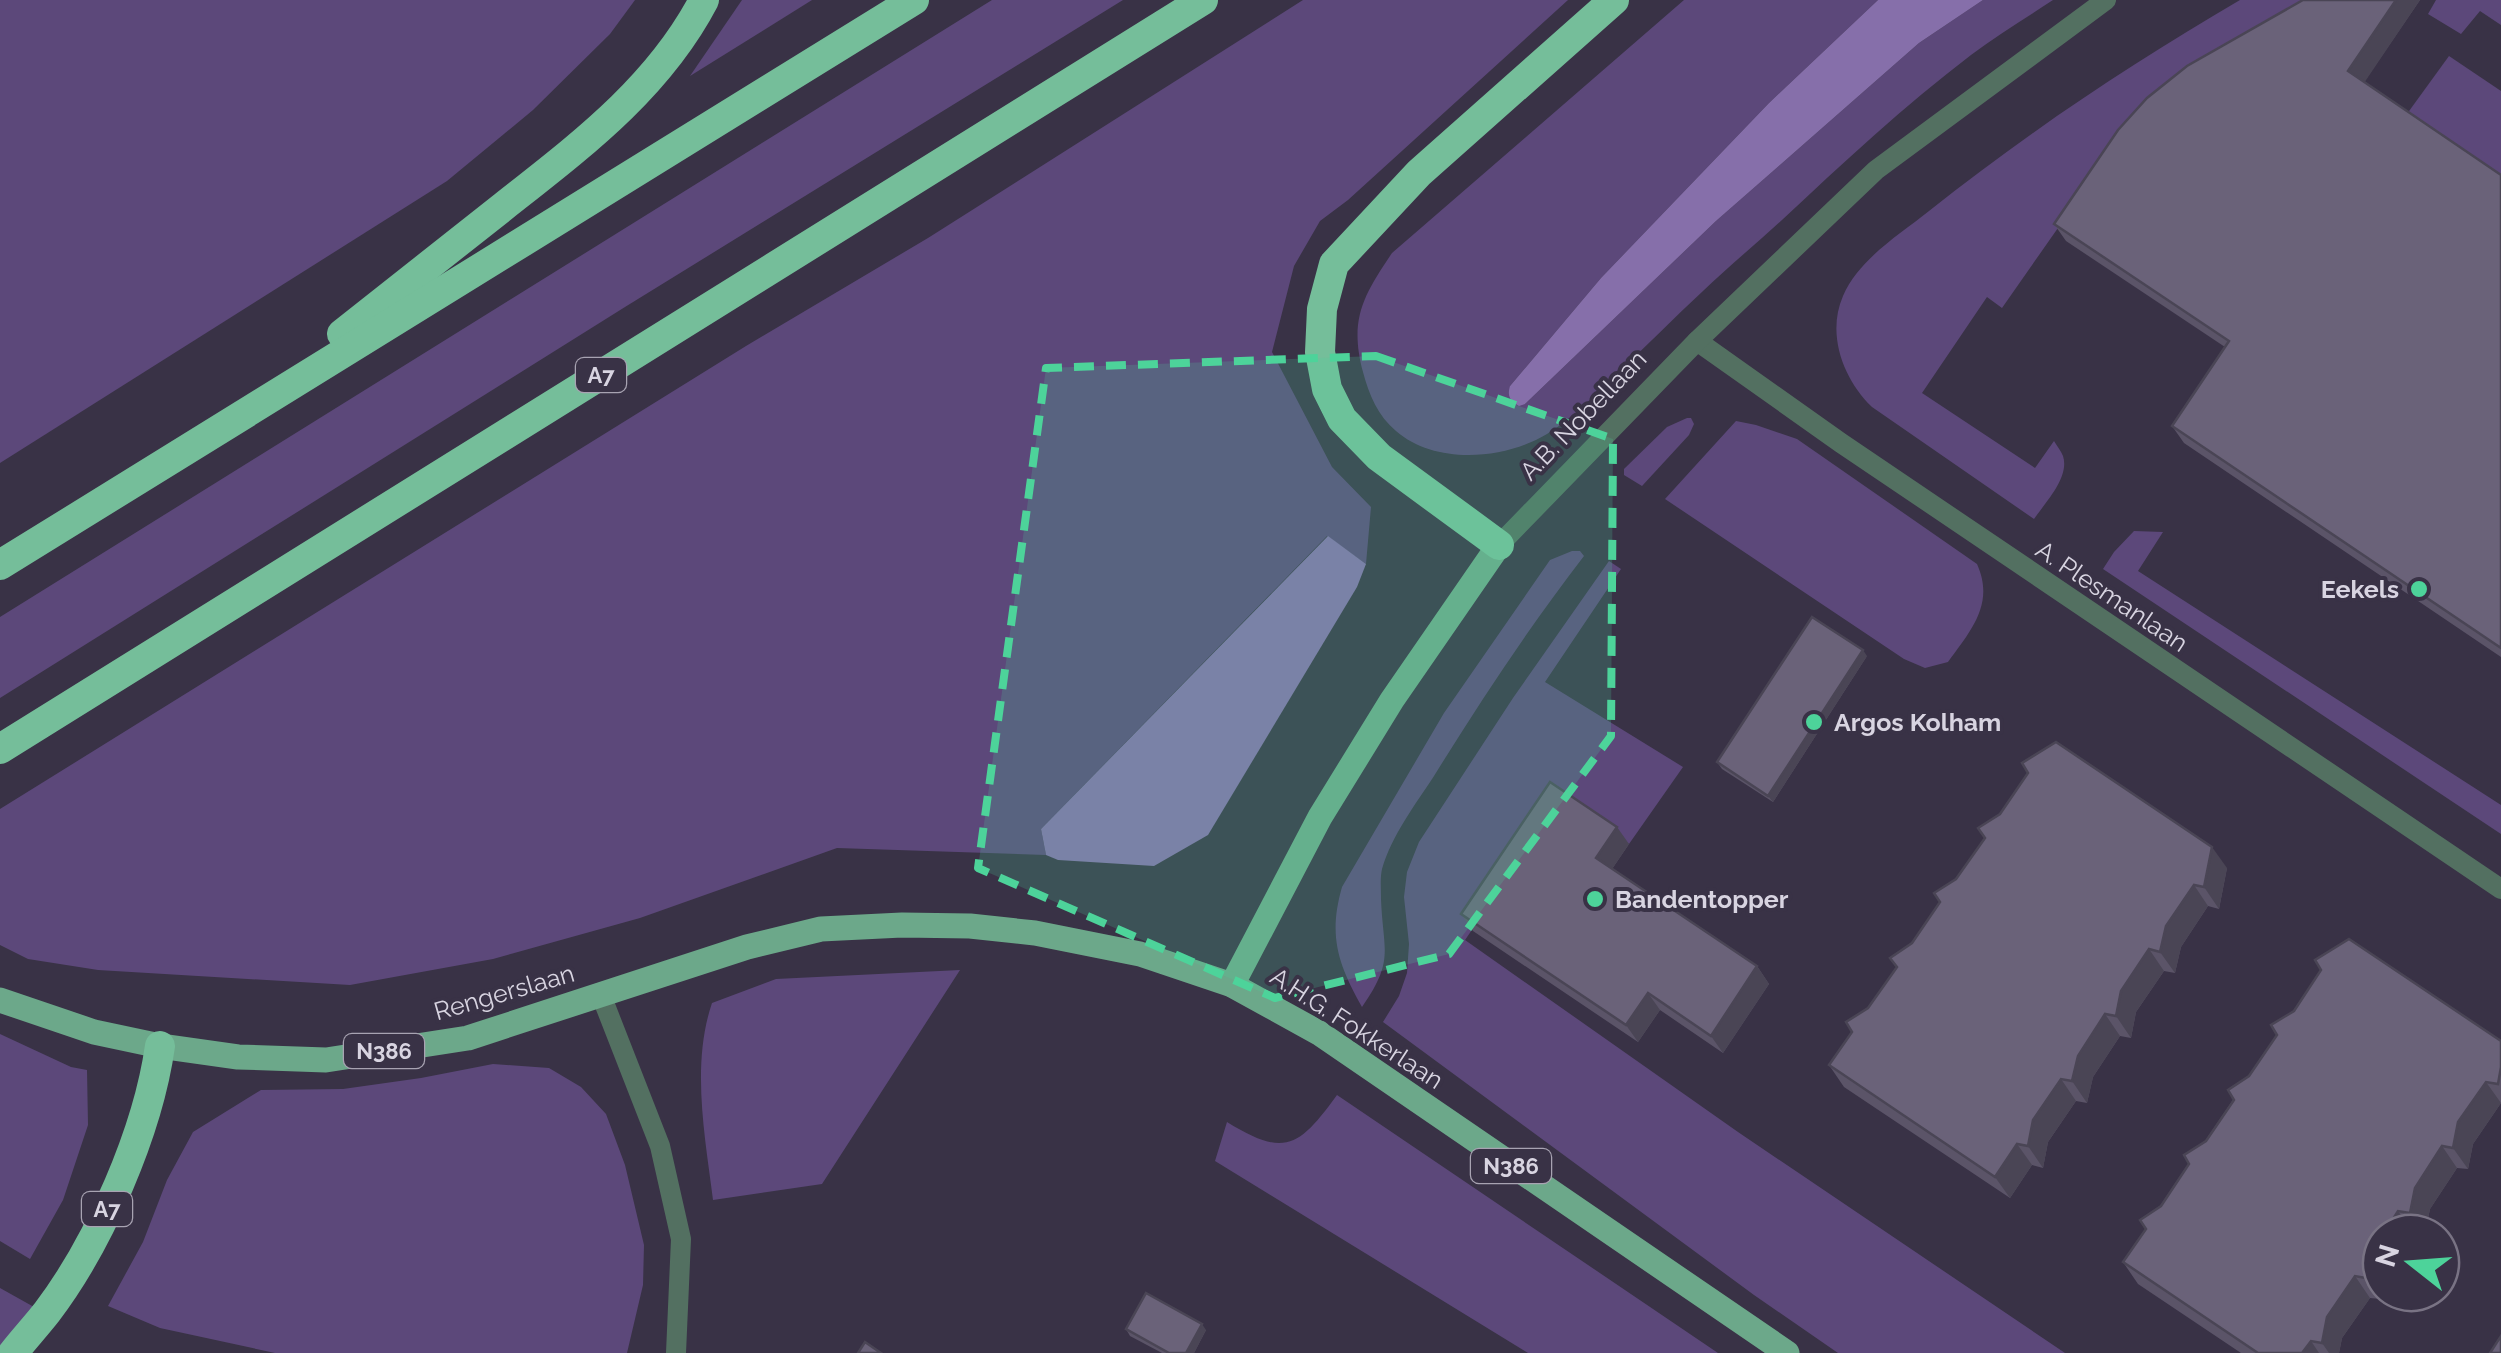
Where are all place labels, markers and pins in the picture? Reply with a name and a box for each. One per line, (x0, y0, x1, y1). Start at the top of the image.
place label: Eekels (2321, 574, 2399, 604)
marker: Eekels (2408, 578, 2430, 600)
place label: Argos Kolham (1834, 707, 2001, 737)
marker: Argos Kolham (1803, 711, 1825, 733)
place label: Bandentopper (1615, 884, 1789, 914)
marker: Bandentopper (1584, 888, 1606, 910)

